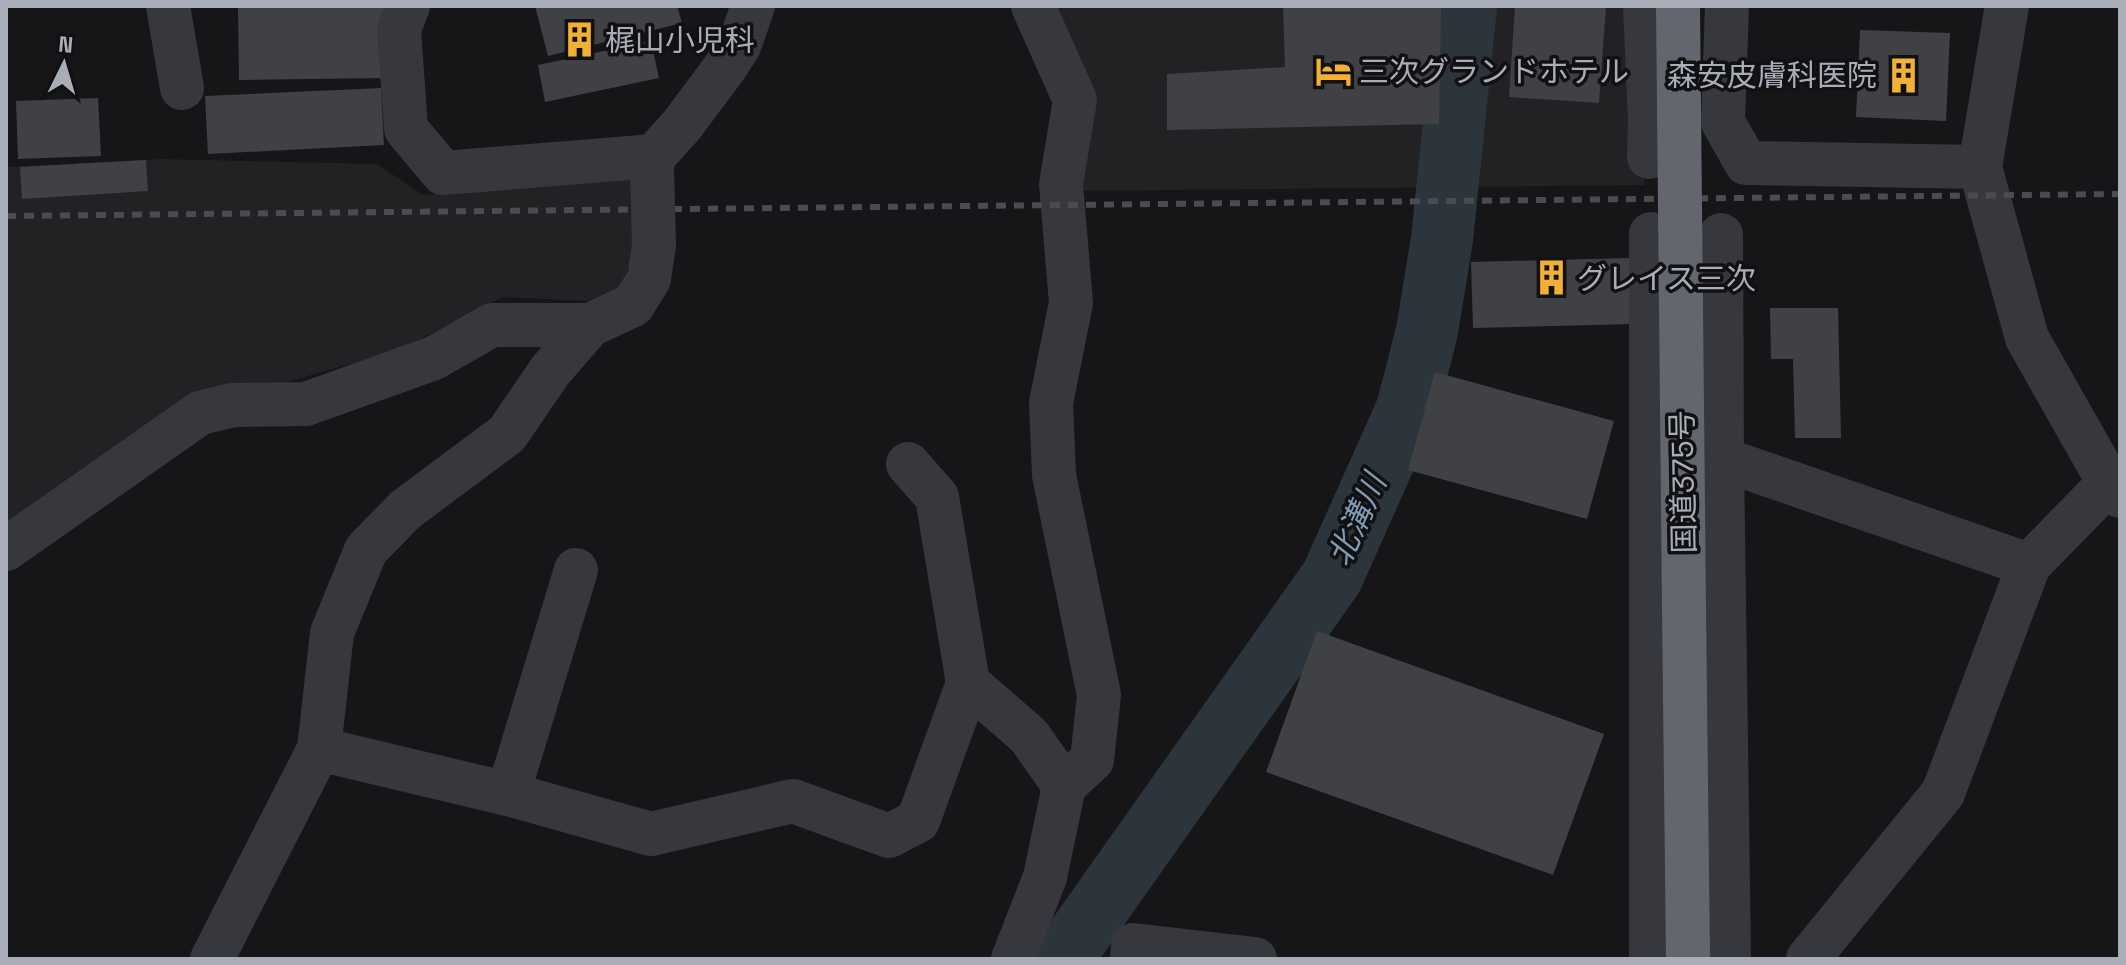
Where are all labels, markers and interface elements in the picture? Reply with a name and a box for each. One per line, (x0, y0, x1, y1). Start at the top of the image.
building icon: 梶山小児科 (560, 21, 598, 59)
place label: 梶山小児科 (605, 21, 755, 60)
north arrow (24, 24, 104, 104)
text: N (57, 29, 74, 59)
hotel icon: 三次グランドホテル (1314, 52, 1352, 90)
place label: 三次グランドホテル (1359, 52, 1629, 91)
place label: 森安皮膚科医院 (1667, 56, 1877, 95)
building icon: 森安皮膚科医院 (1884, 56, 1922, 94)
building icon: グレイス三次 (1532, 259, 1570, 297)
place label: グレイス三次 (1577, 259, 1756, 298)
street label: 国道375号 (1662, 410, 1704, 554)
water label: 北溝川 (1319, 465, 1396, 572)

